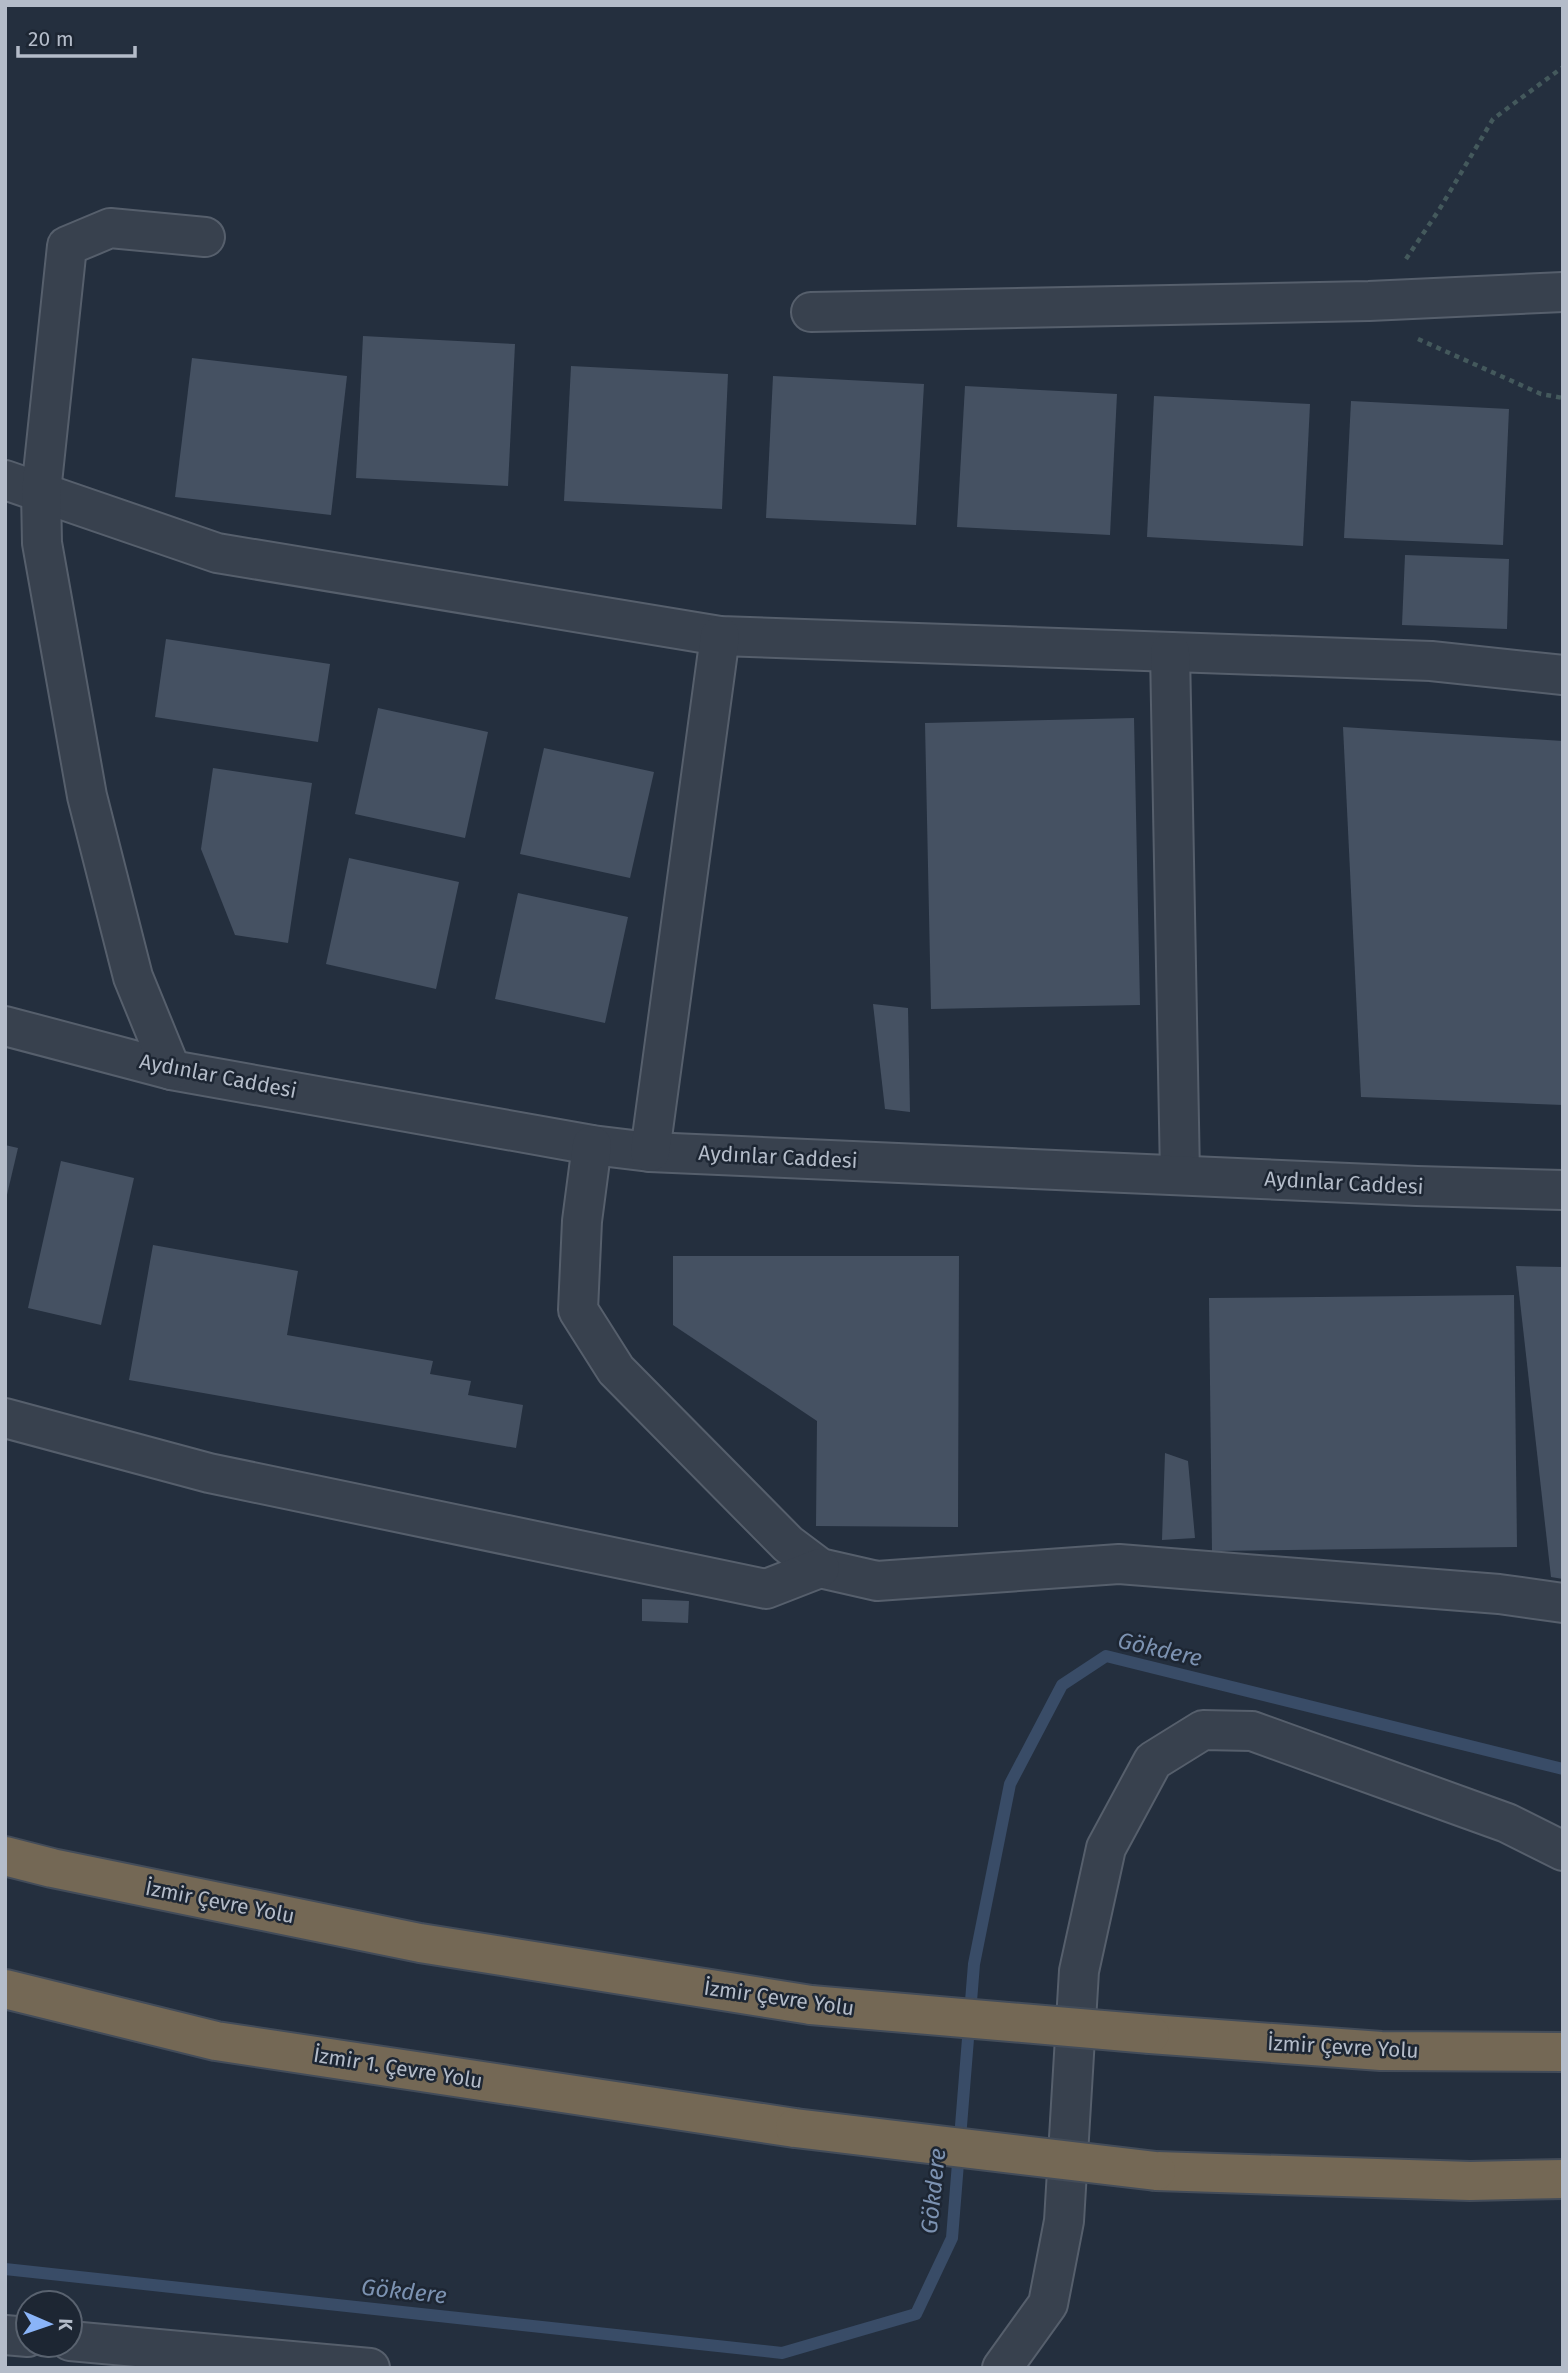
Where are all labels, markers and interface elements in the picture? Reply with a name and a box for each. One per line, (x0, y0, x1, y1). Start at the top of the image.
scale bar (18, 14, 135, 58)
text: 20 m (28, 26, 74, 52)
street label: Aydınlar Caddesi (137, 1048, 299, 1104)
street label: Aydınlar Caddesi (698, 1140, 858, 1174)
street label: Aydınlar Caddesi (1264, 1166, 1424, 1200)
water label: Gökdere (1115, 1626, 1205, 1672)
street label: İzmir Çevre Yolu (143, 1875, 297, 1929)
street label: İzmir Çevre Yolu (702, 1975, 856, 2021)
street label: İzmir Çevre Yolu (1267, 2030, 1419, 2064)
street label: İzmir 1. Çevre Yolu (311, 2042, 485, 2094)
water label: Gökdere (915, 2147, 951, 2235)
water label: Gökdere (360, 2273, 448, 2309)
north arrow (14, 2289, 84, 2359)
text: K (54, 2318, 77, 2332)

